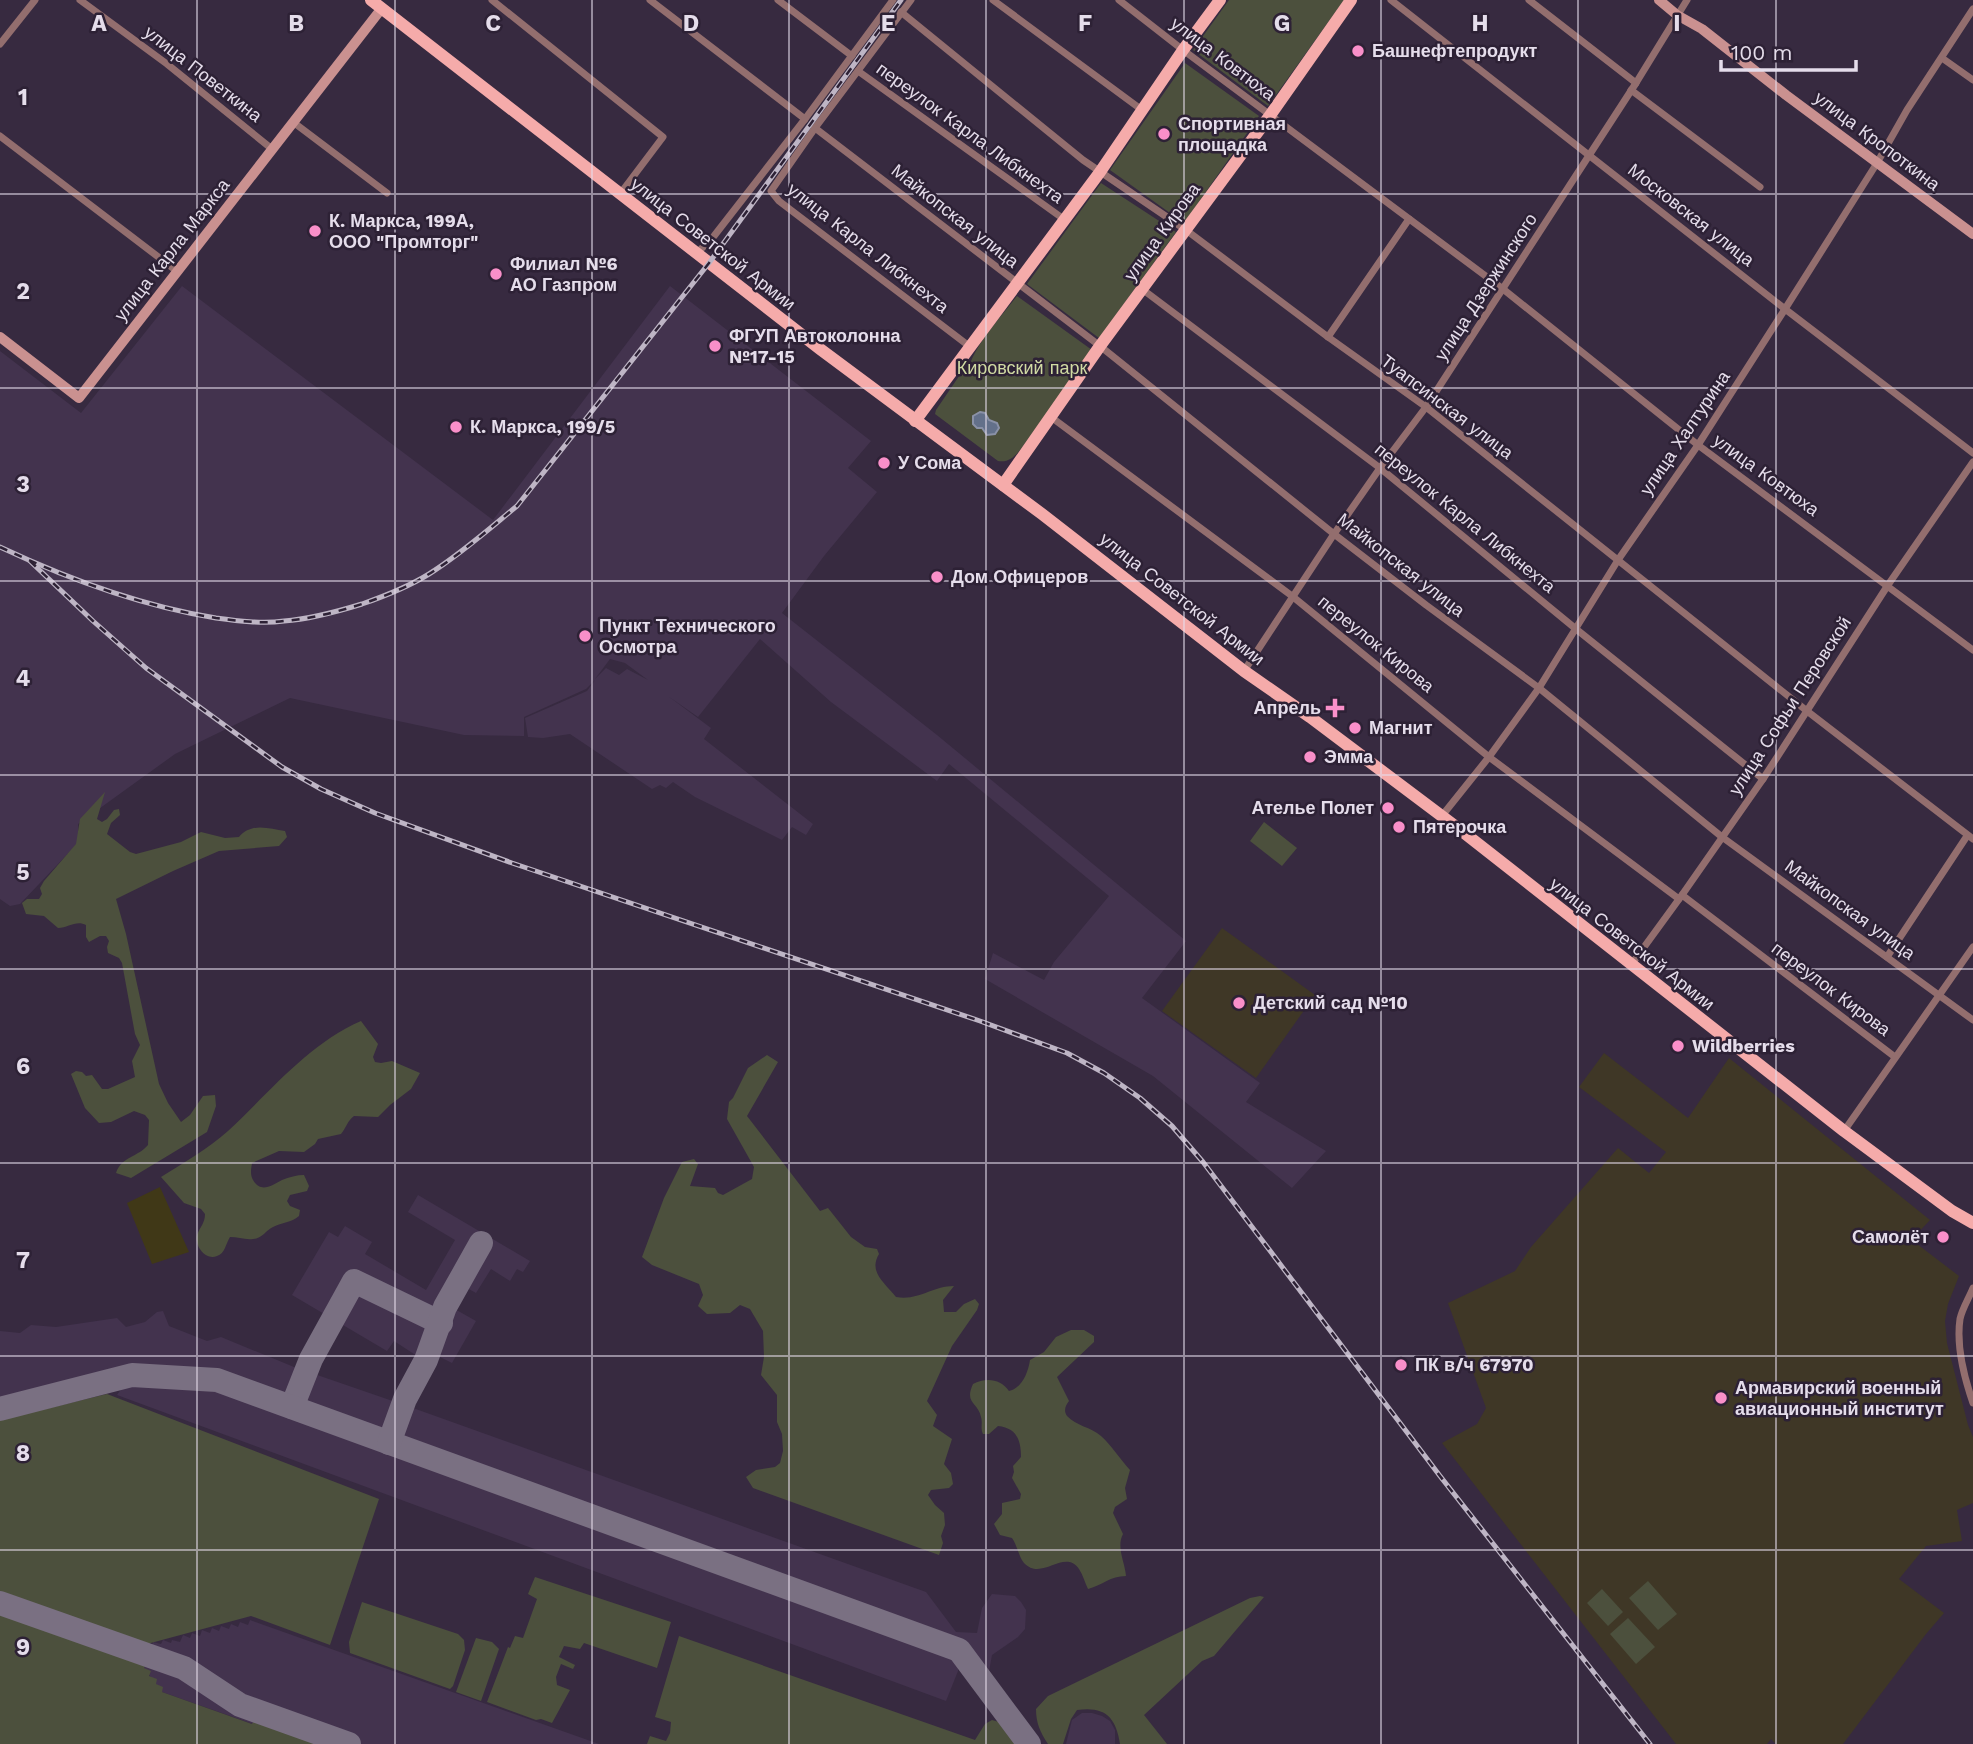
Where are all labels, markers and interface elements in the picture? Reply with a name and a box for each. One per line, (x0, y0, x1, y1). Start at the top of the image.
text: A (91, 10, 107, 37)
text: B (288, 10, 304, 37)
text: C (485, 10, 501, 37)
text: D (683, 10, 699, 37)
text: E (881, 10, 895, 37)
text: F (1078, 10, 1092, 37)
text: G (1274, 10, 1290, 37)
text: H (1471, 10, 1489, 37)
text: I (1673, 10, 1681, 37)
street label: улица Ковтюха (1167, 12, 1281, 105)
street label: улица Поветкина (140, 21, 267, 127)
scale bar (1721, 28, 1856, 72)
place label: Башнефтепродукт (1372, 40, 1537, 61)
text: 100 m (1731, 40, 1793, 65)
marker: Башнефтепродукт (1350, 43, 1366, 59)
street label: переулок Карла Либкнехта (873, 58, 1069, 208)
text: 1 (18, 84, 28, 111)
street label: улица Кропоткина (1810, 87, 1945, 195)
place label: Спортивная площадка (1178, 113, 1286, 155)
marker: Спортивная площадка (1156, 126, 1172, 142)
street label: Майкопская улица (887, 159, 1024, 272)
street label: Московская улица (1624, 159, 1759, 271)
street label: улица Советской Армии (627, 173, 800, 314)
street label: улица Карла Маркса (110, 174, 234, 325)
street label: улица Карла Либкнехта (784, 178, 954, 318)
street label: улица Кирова (1119, 178, 1205, 285)
street label: улица Дзержинского (1430, 209, 1541, 364)
place label: К. Маркса, 199А, ООО "Промторг" (329, 210, 478, 252)
marker: К. Маркса, 199А, ООО "Промторг" (307, 223, 323, 239)
place label: Филиал №6 АО Газпром (510, 253, 618, 295)
marker: Филиал №6 АО Газпром (488, 266, 504, 282)
text: 2 (16, 278, 30, 305)
place label: ФГУП Автоколонна №17-15 (729, 325, 902, 367)
marker: ФГУП Автоколонна №17-15 (707, 338, 723, 354)
street label: Туапсинская улица (1377, 350, 1518, 464)
park label: Кировский парк (957, 357, 1087, 378)
street label: улица Халтурина (1635, 366, 1734, 499)
place label: К. Маркса, 199/5 (470, 416, 615, 437)
marker: К. Маркса, 199/5 (448, 419, 464, 435)
street label: улица Ковтюха (1709, 429, 1824, 521)
street label: переулок Карла Либкнехта (1371, 438, 1560, 597)
place label: У Сома (898, 452, 962, 473)
marker: У Сома (876, 455, 892, 471)
text: 3 (16, 471, 30, 498)
street label: Майкопская улица (1333, 508, 1470, 621)
street label: улица Советской Армии (1096, 528, 1269, 669)
place label: Дом Офицеров (951, 566, 1088, 587)
marker: Дом Офицеров (929, 569, 945, 585)
street label: переулок Кирова (1314, 591, 1439, 697)
street label: улица Софьи Перовской (1724, 613, 1855, 799)
place label: Пункт Технического Осмотра (599, 615, 776, 657)
marker: Пункт Технического Осмотра (577, 628, 593, 644)
text: 4 (16, 665, 31, 692)
place label: Апрель (1254, 697, 1321, 718)
marker: Апрель (1327, 700, 1343, 716)
place label: Магнит (1369, 717, 1433, 738)
marker: Магнит (1347, 720, 1363, 736)
place label: Эмма (1324, 746, 1374, 767)
marker: Эмма (1302, 749, 1318, 765)
place label: Ателье Полет (1251, 797, 1374, 818)
marker: Ателье Полет (1380, 800, 1396, 816)
place label: Пятерочка (1413, 816, 1507, 837)
marker: Пятерочка (1391, 819, 1407, 835)
street label: Майкопская улица (1781, 855, 1920, 964)
text: 5 (16, 859, 30, 886)
street label: улица Советской Армии (1546, 873, 1719, 1014)
street label: переулок Кирова (1768, 937, 1895, 1041)
place label: Детский сад №10 (1253, 992, 1408, 1013)
marker: Детский сад №10 (1231, 995, 1247, 1011)
place label: Wildberries (1692, 1035, 1795, 1056)
marker: Wildberries (1670, 1038, 1686, 1054)
text: 6 (16, 1053, 30, 1080)
place label: Самолёт (1852, 1226, 1929, 1247)
marker: Самолёт (1935, 1229, 1951, 1245)
text: 7 (16, 1247, 30, 1274)
place label: ПК в/ч 67970 (1415, 1354, 1533, 1375)
marker: ПК в/ч 67970 (1393, 1357, 1409, 1373)
place label: Армавирский военный авиационный институт (1735, 1377, 1944, 1419)
marker: Армавирский военный авиационный институт (1713, 1390, 1729, 1406)
text: 8 (16, 1440, 30, 1467)
text: 9 (16, 1634, 30, 1661)

